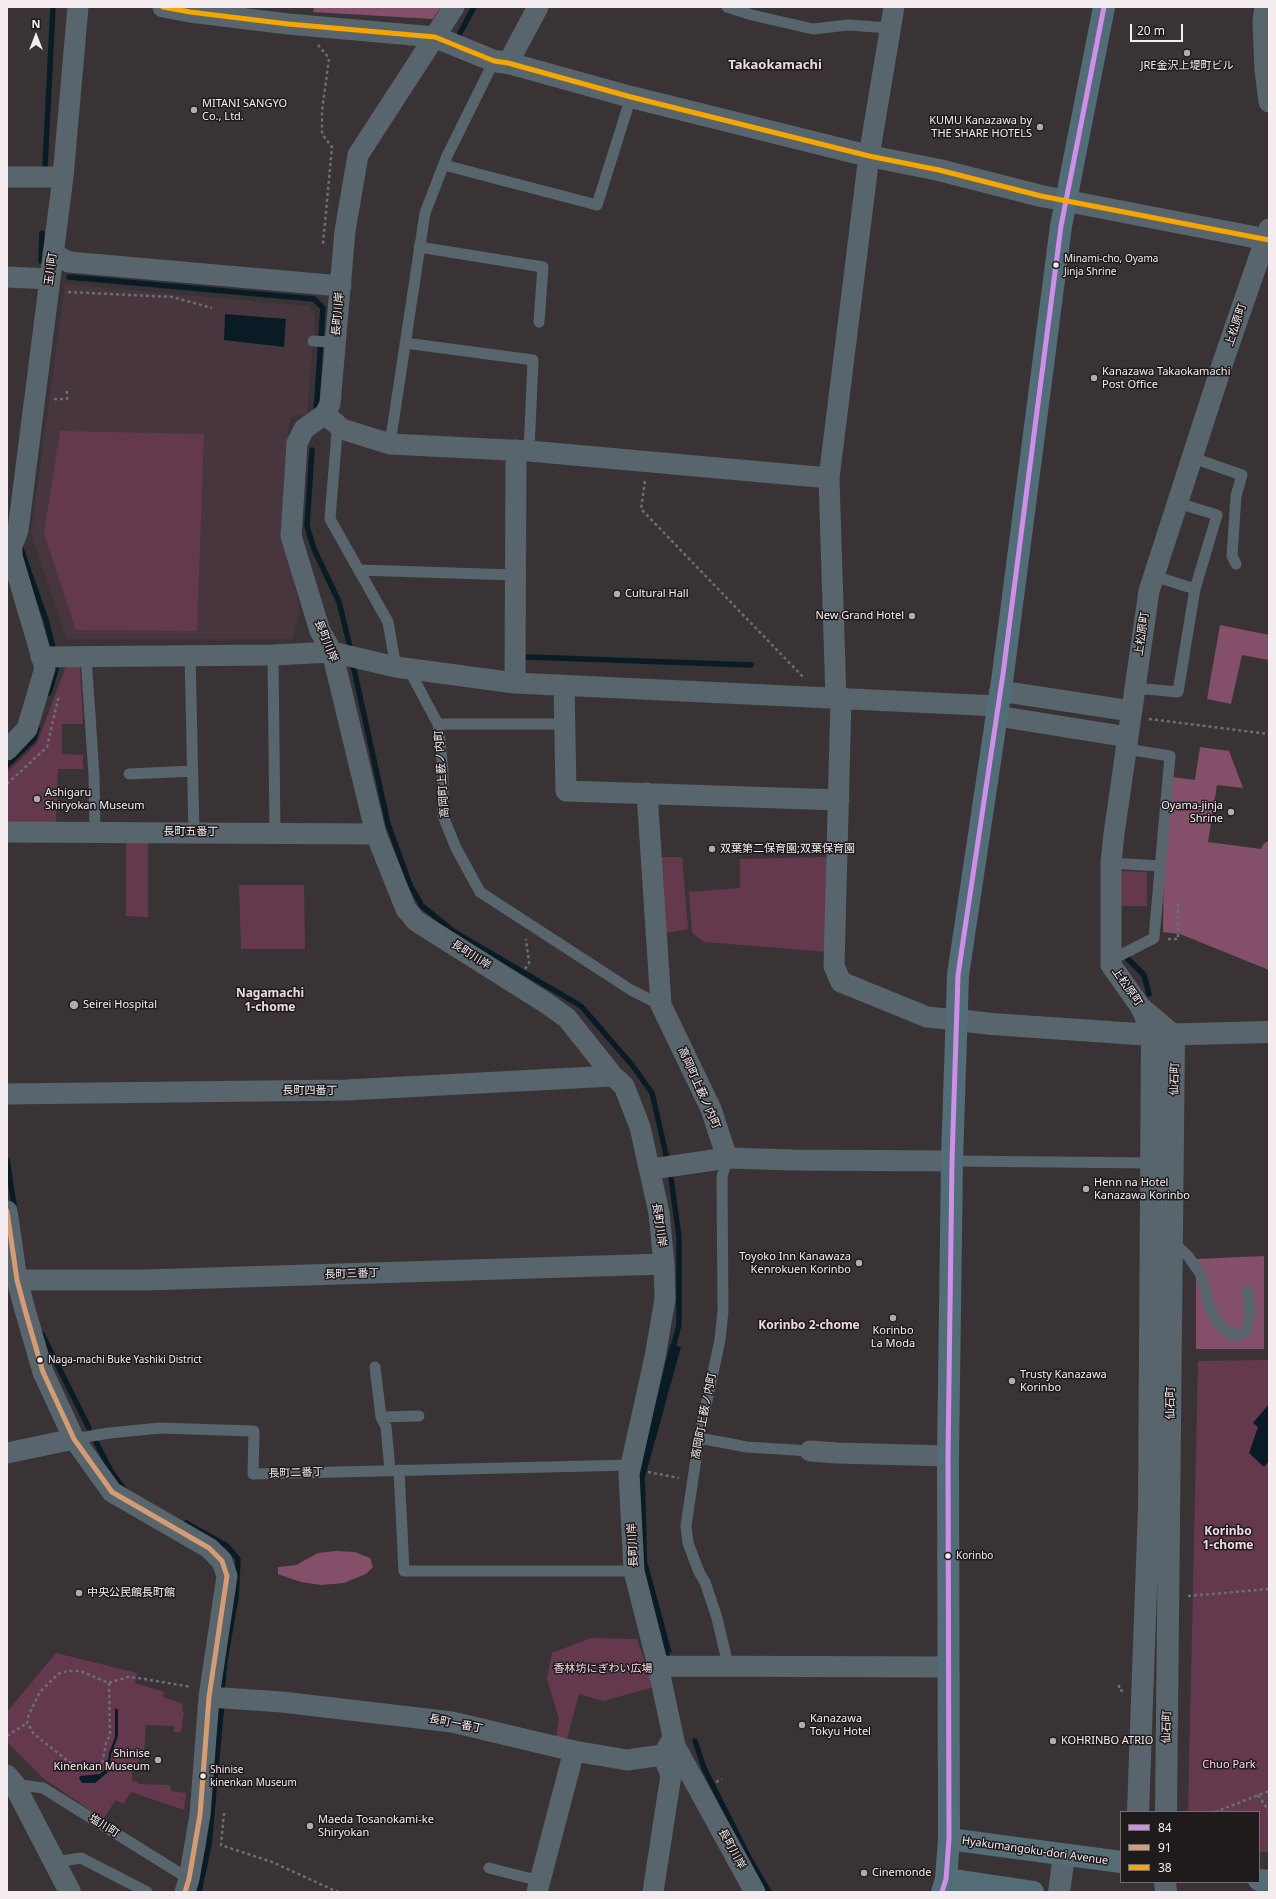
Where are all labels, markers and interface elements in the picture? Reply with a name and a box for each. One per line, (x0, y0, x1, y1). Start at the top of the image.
north arrow (16, 16, 56, 56)
text: N (32, 16, 40, 31)
scale bar (1132, 16, 1185, 42)
text: 20 m (1137, 22, 1165, 39)
marker: JRE金沢上堤町ビル (1182, 48, 1192, 58)
district label: Takaokamachi (728, 57, 822, 73)
place label: JRE金沢上堤町ビル (1141, 59, 1233, 73)
place label: MITANI SANGYO Co., Ltd. (202, 97, 287, 123)
marker: MITANI SANGYO Co., Ltd. (189, 105, 199, 115)
place label: KUMU Kanazawa by THE SHARE HOTELS (929, 114, 1032, 140)
marker: KUMU Kanazawa by THE SHARE HOTELS (1035, 122, 1045, 132)
street label: 玉川町 (42, 252, 60, 286)
place label: Minami-cho, Oyama Jinja Shrine (1064, 253, 1158, 276)
marker: Minami-cho, Oyama Jinja Shrine (1051, 260, 1061, 270)
street label: 長町川岸 (330, 292, 346, 336)
street label: 上松原町 (1223, 302, 1249, 348)
place label: Kanazawa Takaokamachi Post Office (1102, 365, 1230, 391)
marker: Kanazawa Takaokamachi Post Office (1089, 373, 1099, 383)
place label: Cultural Hall (625, 587, 689, 601)
marker: Cultural Hall (612, 589, 622, 599)
place label: New Grand Hotel (815, 609, 904, 623)
marker: New Grand Hotel (907, 611, 917, 621)
street label: 上松原町 (1132, 611, 1152, 657)
street label: 長町川岸 (312, 618, 340, 664)
street label: 高岡町上薮ノ内町 (432, 730, 452, 818)
place label: Ashigaru Shiryokan Museum (45, 786, 145, 812)
marker: Ashigaru Shiryokan Museum (32, 794, 42, 804)
place label: Oyama-jinja Shrine (1161, 799, 1223, 825)
marker: Oyama-jinja Shrine (1226, 807, 1236, 817)
street label: 長町五番丁 (164, 825, 218, 839)
place label: 双葉第二保育園;双葉保育園 (720, 842, 855, 856)
marker: 双葉第二保育園;双葉保育園 (707, 844, 717, 854)
street label: 長町川岸 (449, 938, 493, 972)
street label: 上松原町 (1109, 965, 1145, 1009)
district label: Nagamachi 1-chome (236, 987, 304, 1015)
place label: Seirei Hospital (83, 998, 157, 1012)
marker: Seirei Hospital (68, 999, 80, 1011)
street label: 高岡町上薮ノ内町 (675, 1045, 723, 1131)
street label: 仙石町 (1168, 1062, 1182, 1096)
street label: 長町四番丁 (283, 1084, 337, 1098)
place label: Henn na Hotel Kanazawa Korinbo (1094, 1176, 1190, 1202)
marker: Henn na Hotel Kanazawa Korinbo (1081, 1184, 1091, 1194)
street label: 長町川岸 (649, 1202, 669, 1248)
place label: Toyoko Inn Kanawaza Kenrokuen Korinbo (739, 1250, 851, 1276)
marker: Toyoko Inn Kanawaza Kenrokuen Korinbo (854, 1258, 864, 1268)
street label: 長町三番丁 (324, 1266, 380, 1282)
marker: Korinbo La Moda (888, 1313, 898, 1323)
district label: Korinbo 2-chome (758, 1319, 860, 1333)
place label: Korinbo La Moda (871, 1324, 915, 1350)
place label: Naga-machi Buke Yashiki District (48, 1354, 202, 1366)
marker: Naga-machi Buke Yashiki District (35, 1355, 45, 1365)
place label: Trusty Kanazawa Korinbo (1020, 1368, 1107, 1394)
street label: 高岡町上薮ノ内町 (689, 1372, 719, 1460)
marker: Trusty Kanazawa Korinbo (1007, 1376, 1017, 1386)
street label: 仙石町 (1164, 1387, 1178, 1419)
street label: 長町二番丁 (268, 1465, 324, 1481)
street label: 長町川岸 (625, 1523, 641, 1567)
district label: Korinbo 1-chome (1202, 1525, 1254, 1553)
place label: Korinbo (956, 1550, 993, 1562)
marker: Korinbo (943, 1551, 953, 1561)
place label: 中央公民館長町館 (87, 1586, 175, 1600)
marker: 中央公民館長町館 (74, 1588, 84, 1598)
park label: 香林坊にぎわい広場 (554, 1662, 652, 1676)
street label: 仙石町 (1160, 1710, 1174, 1744)
street label: 長町一番丁 (428, 1712, 484, 1736)
place label: Kanazawa Tokyu Hotel (810, 1712, 871, 1738)
marker: Kanazawa Tokyu Hotel (797, 1720, 807, 1730)
place label: KOHRINBO ATRIO (1061, 1734, 1153, 1748)
marker: KOHRINBO ATRIO (1048, 1736, 1058, 1746)
place label: Shinise Kinenkan Museum (54, 1747, 150, 1773)
marker: Shinise Kinenkan Museum (153, 1755, 163, 1765)
park label: Chuo Park (1202, 1758, 1256, 1772)
place label: Shinise kinenkan Museum (210, 1764, 297, 1788)
marker: Shinise kinenkan Museum (198, 1771, 208, 1781)
legend (1120, 1811, 1260, 1883)
street label: 塩川町 (87, 1812, 121, 1840)
place label: Maeda Tosanokami-ke Shiryokan (318, 1813, 434, 1839)
text: 84 (1158, 1819, 1172, 1836)
marker: Maeda Tosanokami-ke Shiryokan (305, 1821, 315, 1831)
street label: 長町川岸 (716, 1827, 748, 1871)
street label: Hyakumangoku-dori Avenue (961, 1834, 1109, 1868)
text: 91 (1158, 1839, 1172, 1856)
text: 38 (1158, 1859, 1172, 1876)
place label: Cinemonde (872, 1866, 931, 1880)
marker: Cinemonde (859, 1868, 869, 1878)

